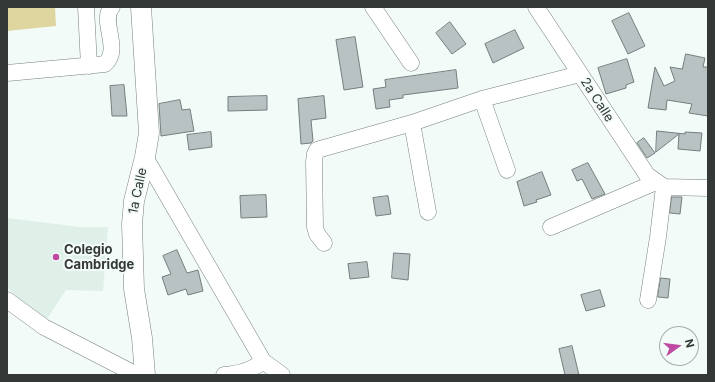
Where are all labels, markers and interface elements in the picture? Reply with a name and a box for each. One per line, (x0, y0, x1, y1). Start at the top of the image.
street label: 2a Calle (577, 75, 617, 125)
street label: 1a Calle (125, 166, 151, 216)
place label: Colegio Cambridge (64, 242, 134, 273)
marker: Colegio Cambridge (51, 252, 61, 262)
north arrow (659, 326, 699, 366)
text: N (682, 338, 697, 349)

